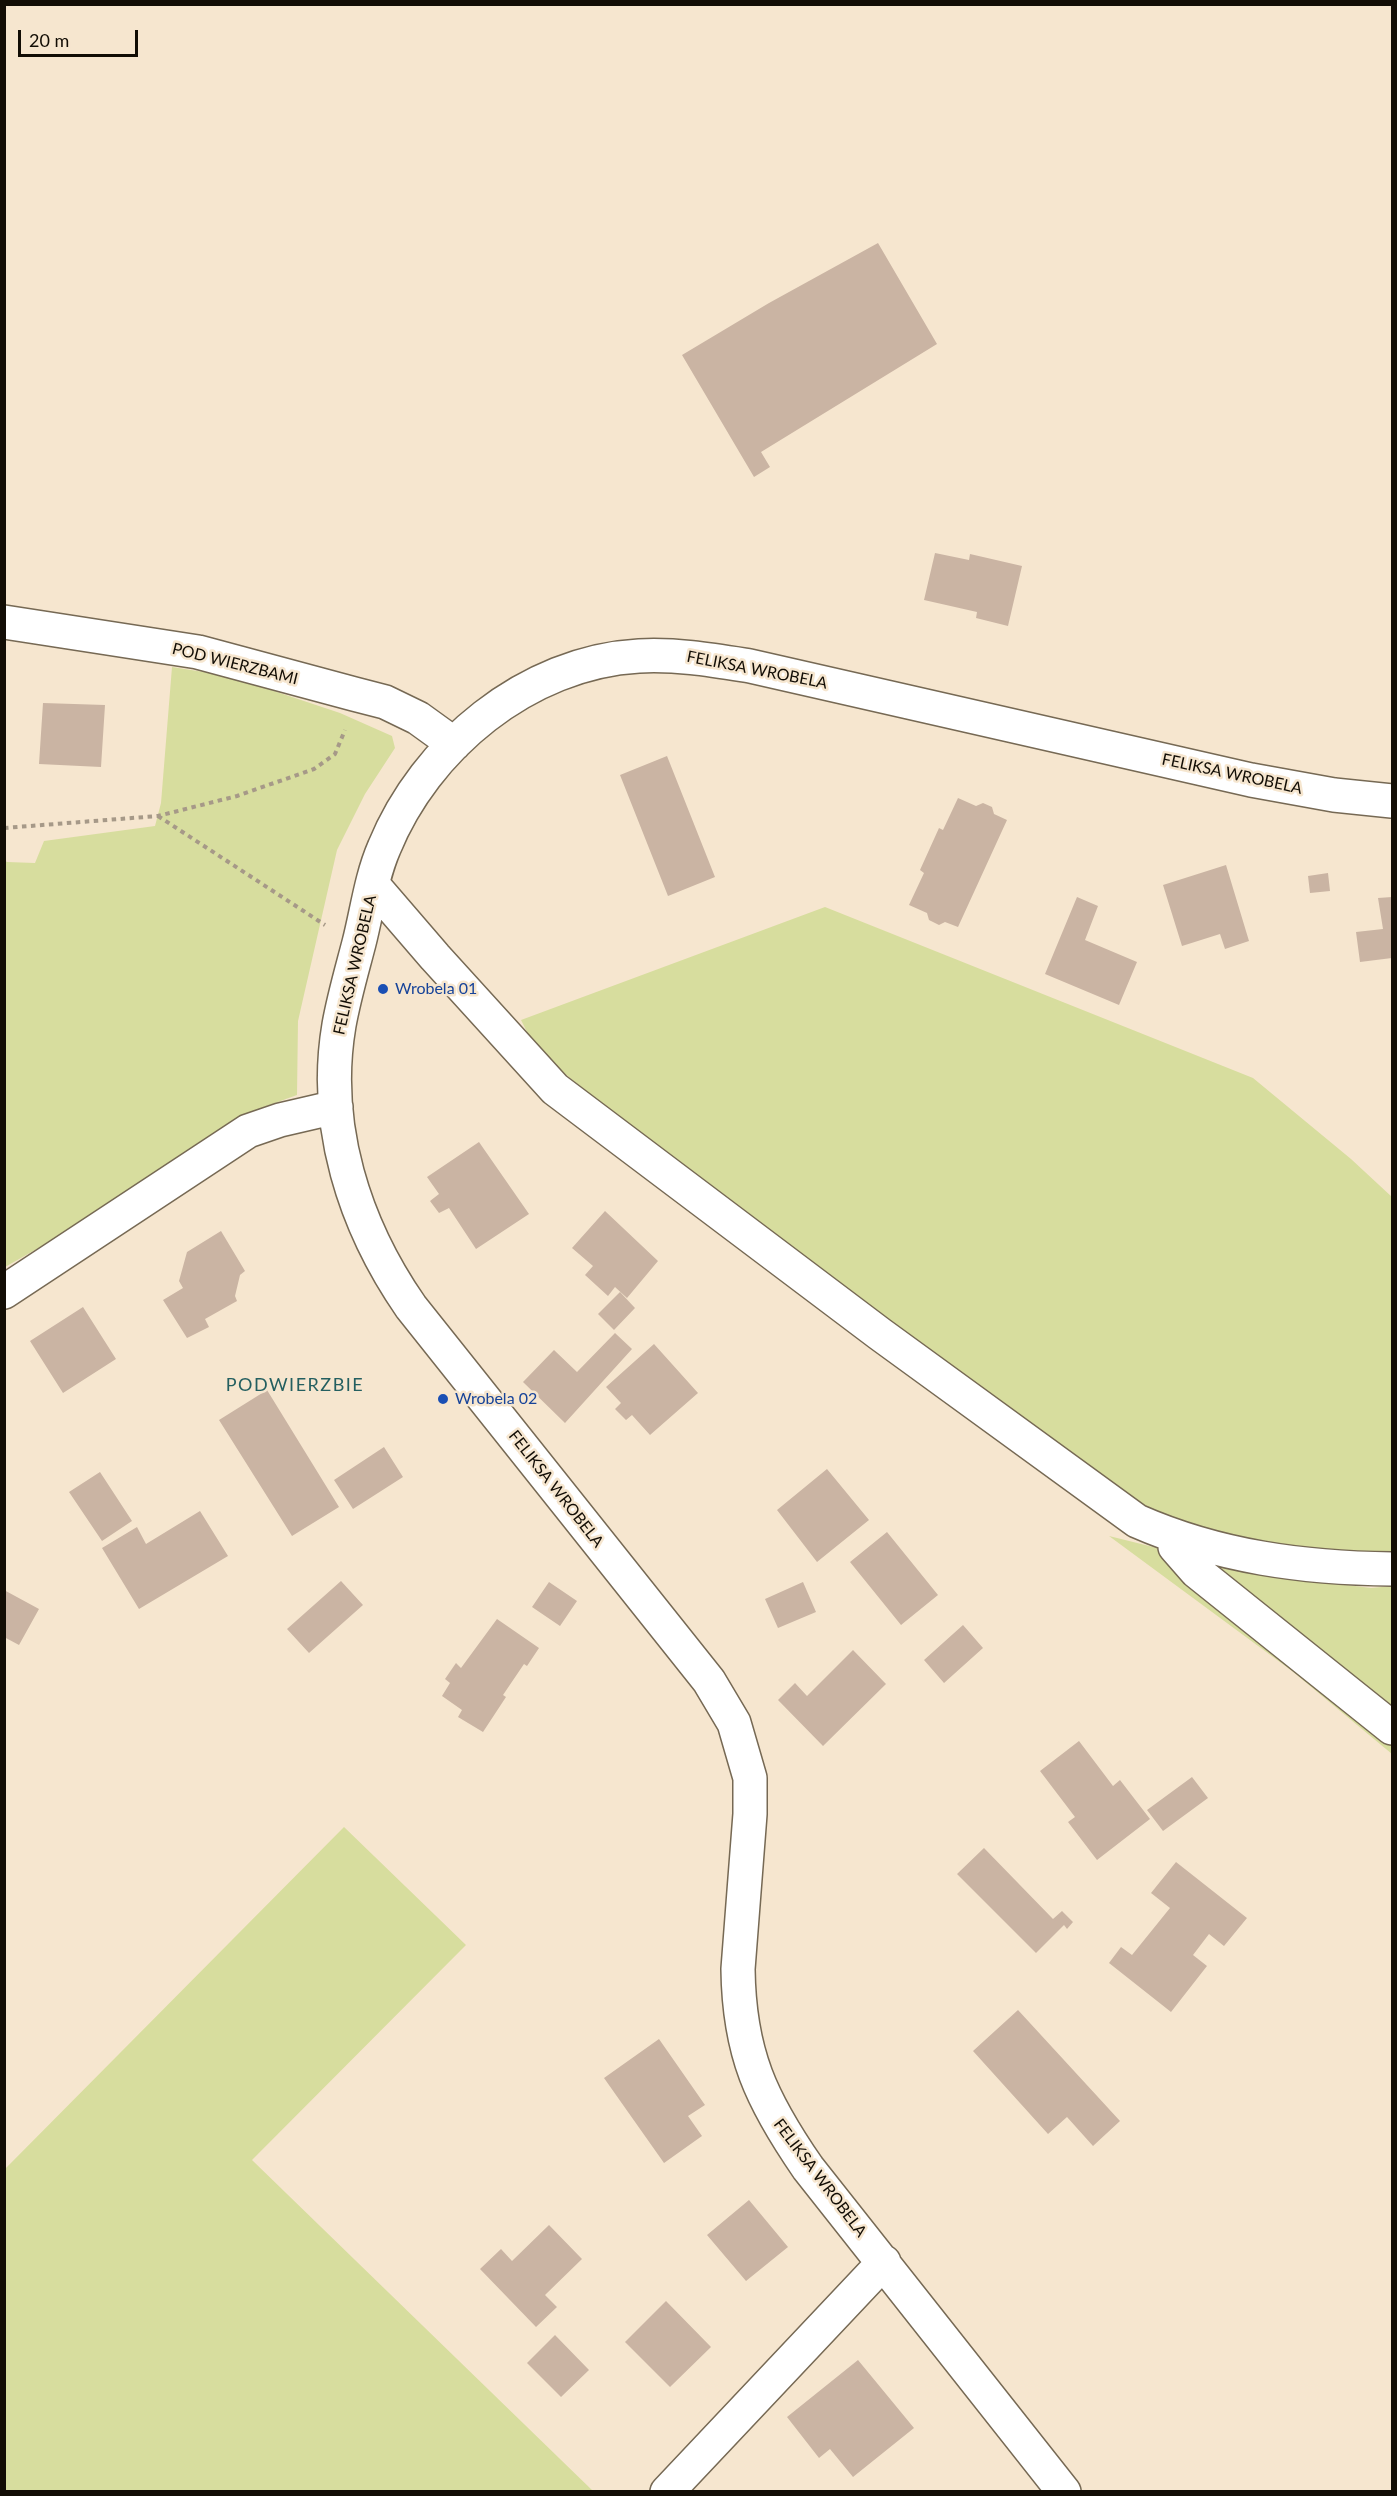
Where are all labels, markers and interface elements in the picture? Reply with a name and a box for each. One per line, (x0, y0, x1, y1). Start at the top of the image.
scale bar (21, 18, 141, 56)
text: 20 m (29, 29, 69, 51)
street label: POD WIERZBAMI (170, 639, 300, 689)
street label: FELIKSA WROBELA (685, 647, 829, 693)
street label: FELIKSA WROBELA (1160, 750, 1304, 798)
street label: FELIKSA WROBELA (330, 893, 380, 1037)
place label: Wrobela 01 (395, 979, 477, 999)
marker: Wrobela 01 (376, 982, 390, 996)
district label: PODWIERZBIE (226, 1374, 364, 1396)
place label: Wrobela 02 (455, 1389, 537, 1409)
marker: Wrobela 02 (436, 1392, 450, 1406)
street label: FELIKSA WROBELA (504, 1427, 608, 1551)
street label: FELIKSA WROBELA (769, 2115, 871, 2241)

